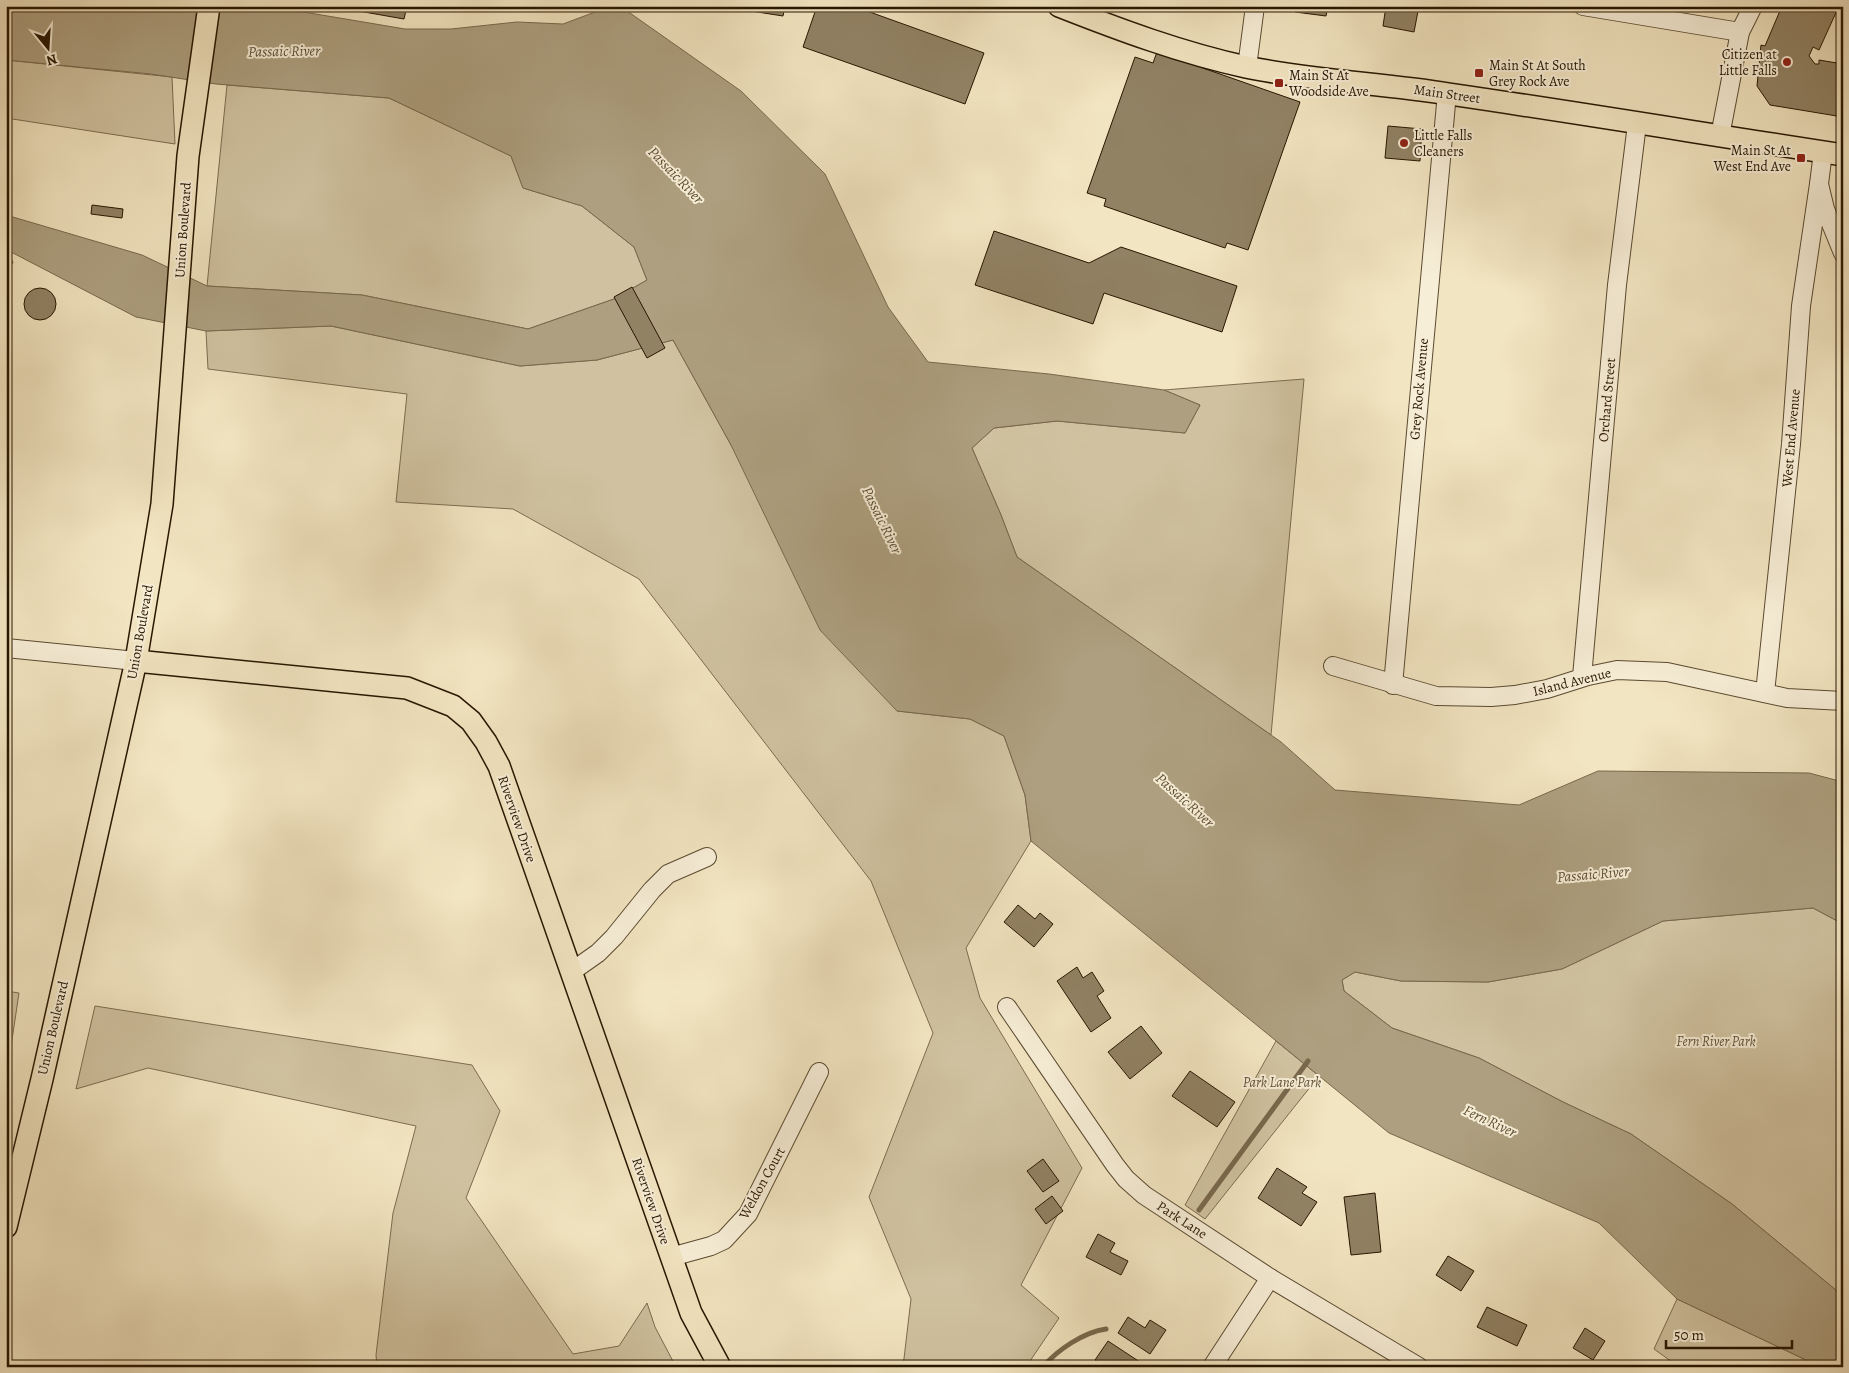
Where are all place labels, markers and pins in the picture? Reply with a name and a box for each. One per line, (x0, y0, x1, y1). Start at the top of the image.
place label: Citizen at Little Falls (1719, 45, 1777, 80)
place label: Main St At South Grey Rock Ave (1489, 56, 1586, 91)
marker: Citizen at Little Falls (1781, 56, 1793, 68)
place label: Main St At Woodside Ave (1288, 66, 1369, 101)
marker: Main St At South Grey Rock Ave (1473, 67, 1485, 79)
marker: Main St At Woodside Ave (1273, 77, 1285, 89)
place label: Little Falls Cleaners (1414, 126, 1472, 161)
marker: Little Falls Cleaners (1398, 137, 1410, 149)
place label: Main St At West End Ave (1713, 141, 1791, 176)
marker: Main St At West End Ave (1795, 152, 1807, 164)

